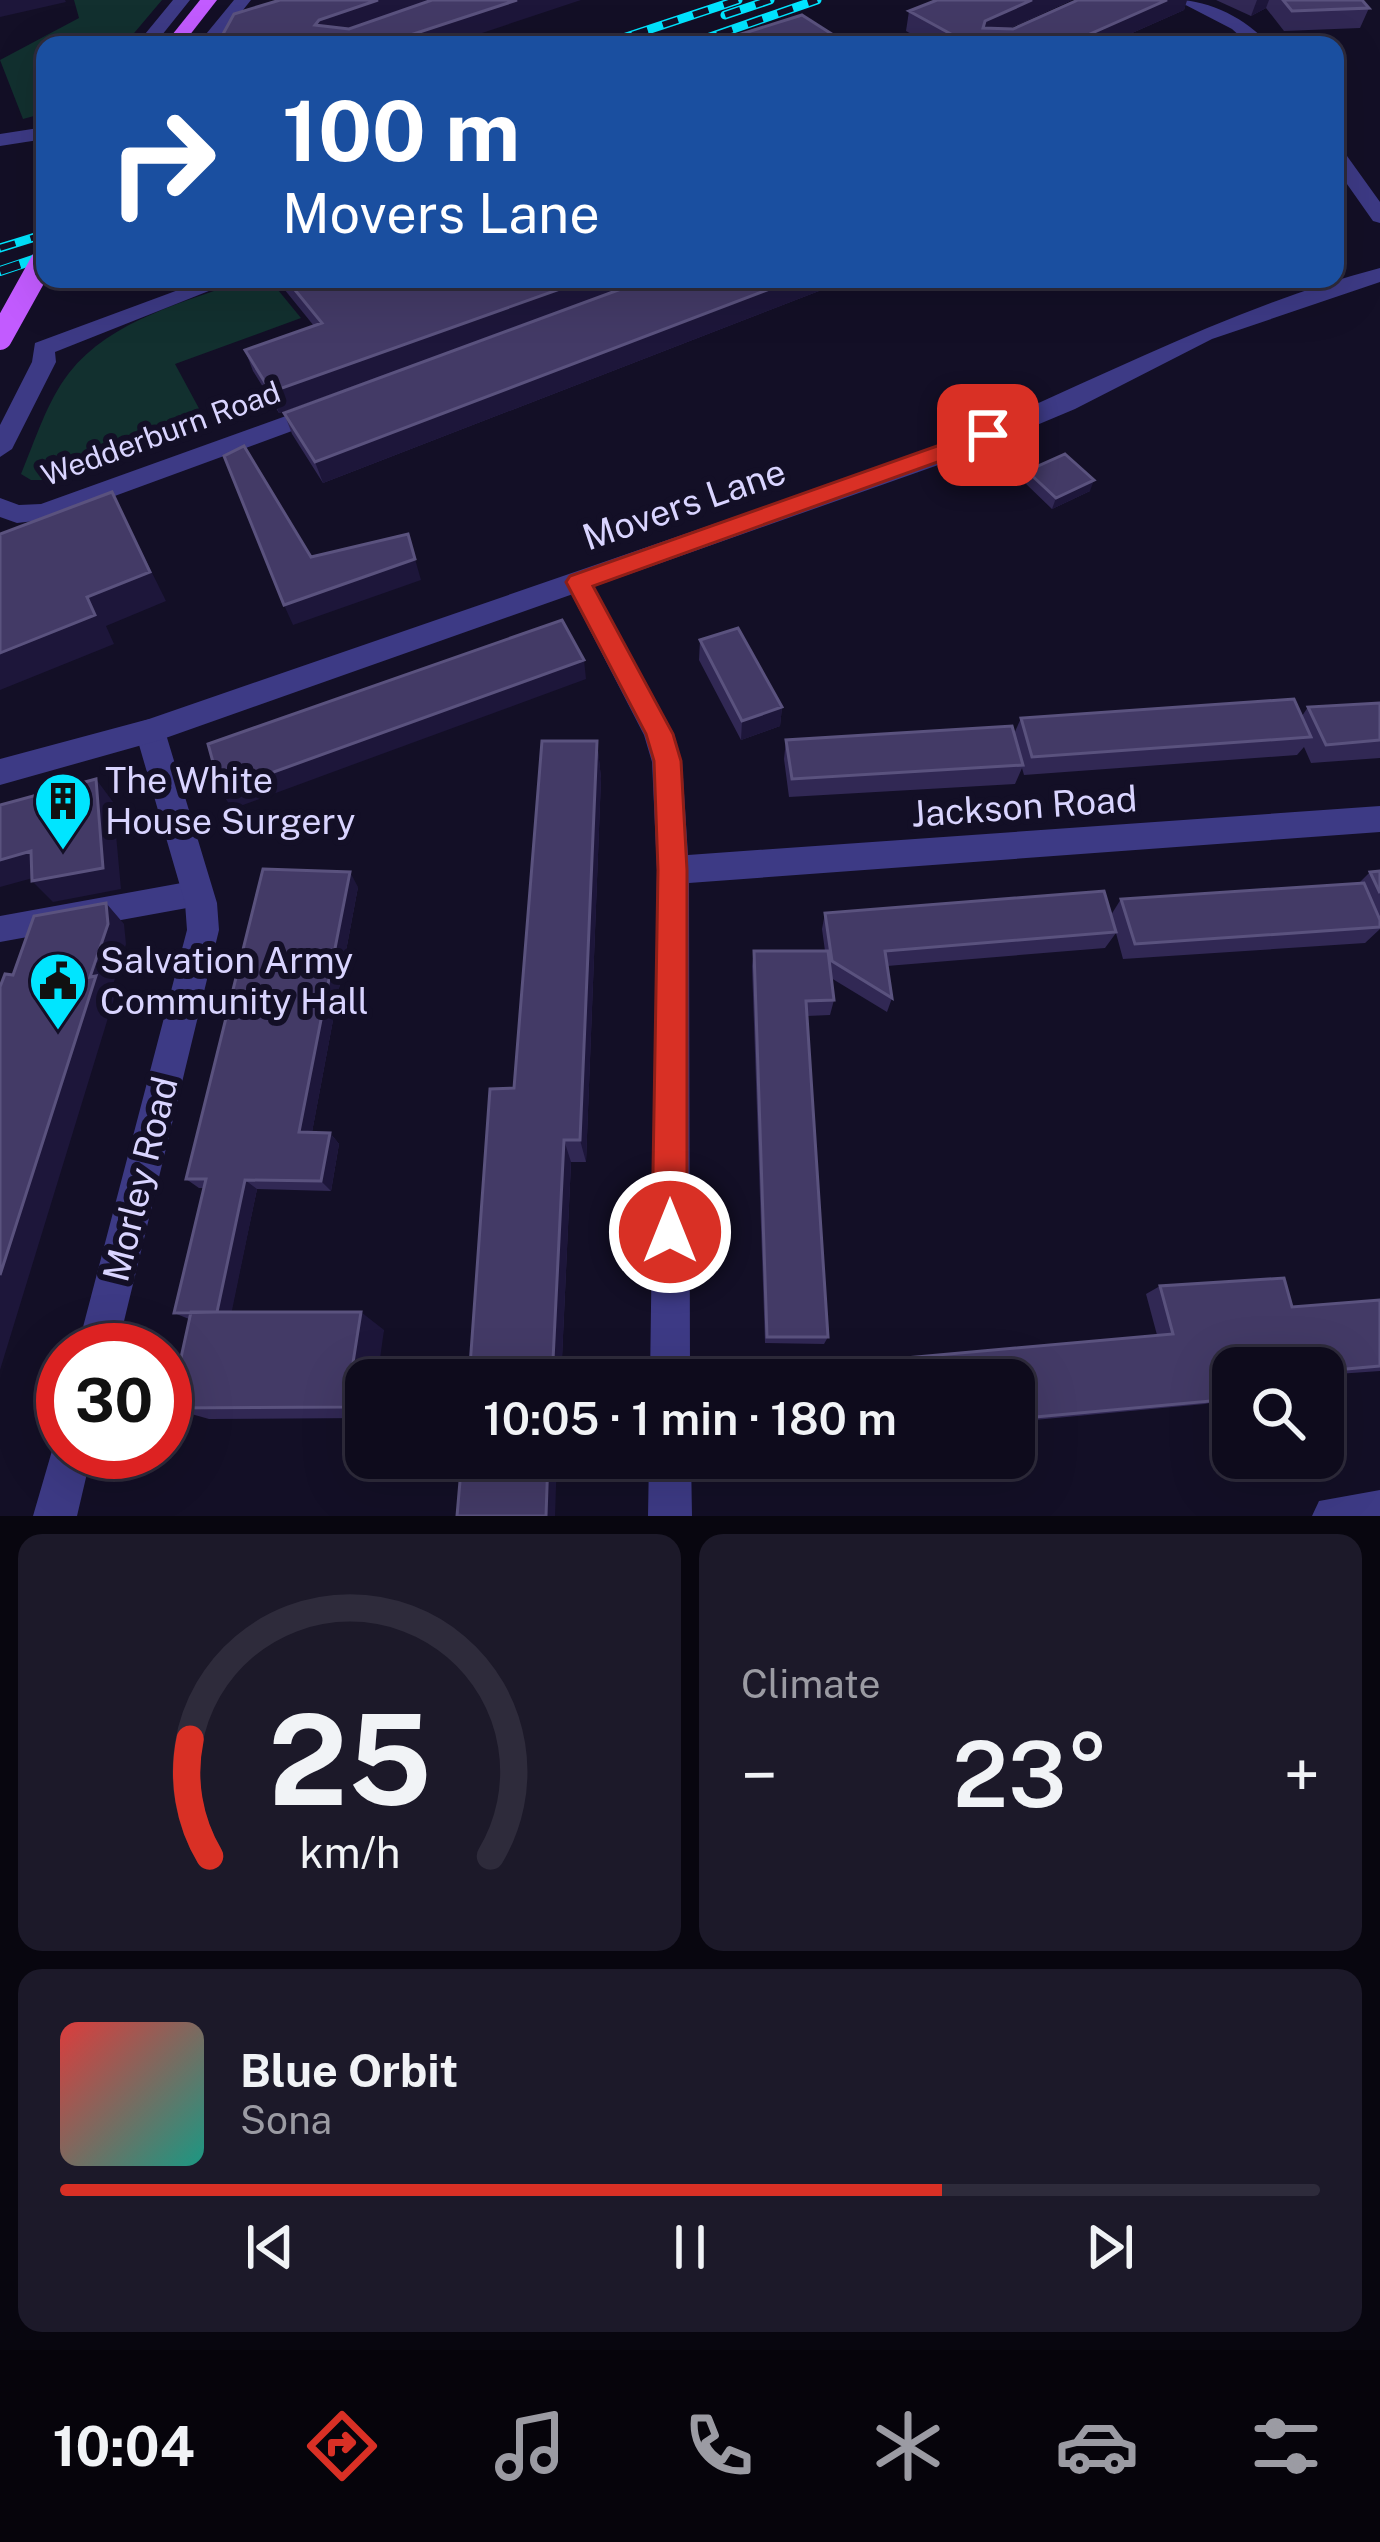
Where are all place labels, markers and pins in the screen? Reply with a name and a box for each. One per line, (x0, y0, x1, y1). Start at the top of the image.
pin (937, 384, 1039, 486)
place label: The White House Surgery (105, 759, 355, 842)
building icon: The White House Surgery (32, 770, 94, 852)
place label: Salvation Army Community Hall (100, 939, 369, 1022)
public building icon: Salvation Army Community Hall (27, 950, 89, 1032)

